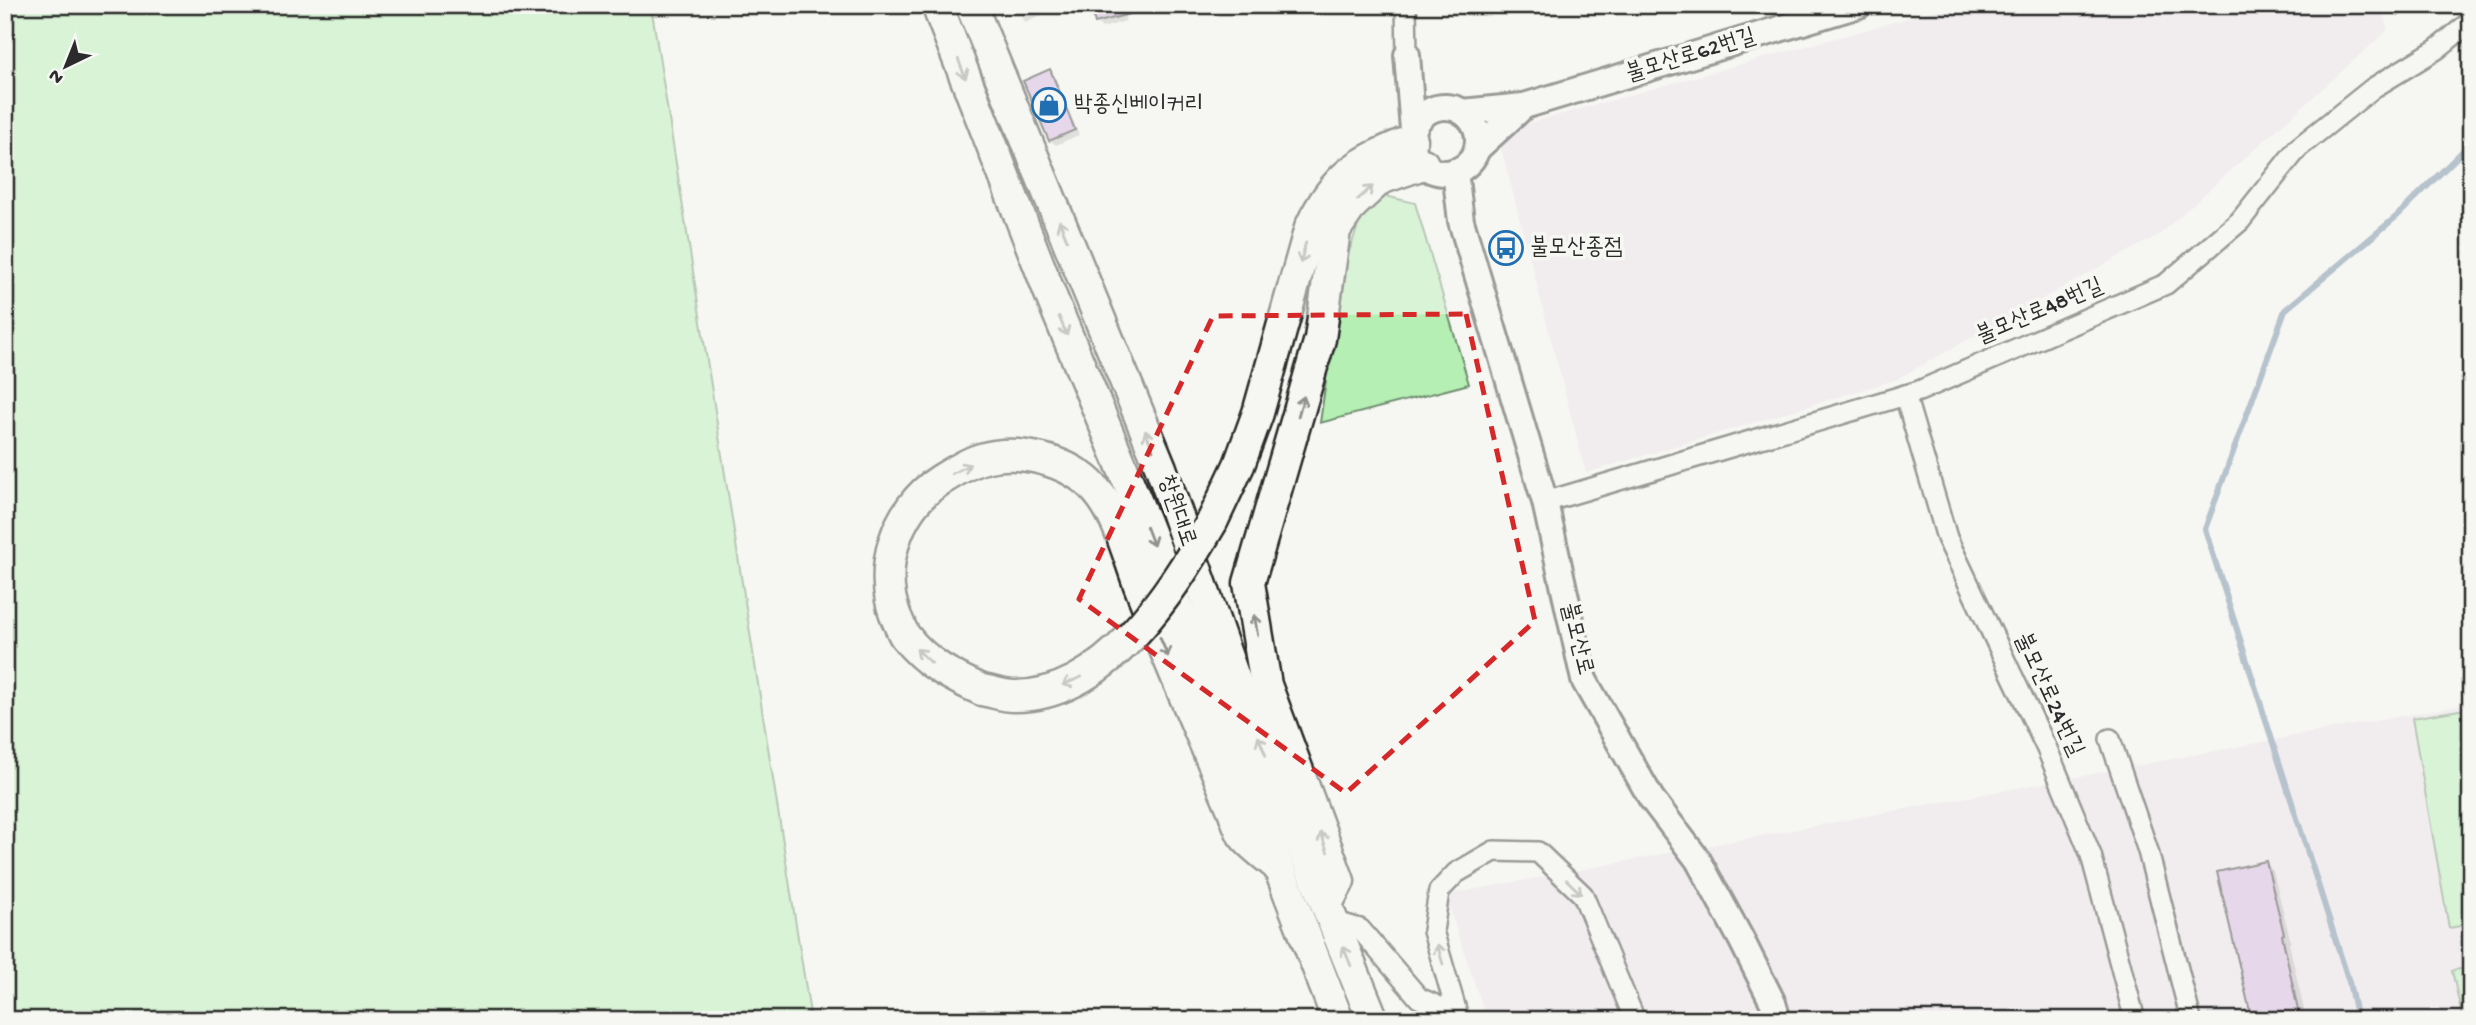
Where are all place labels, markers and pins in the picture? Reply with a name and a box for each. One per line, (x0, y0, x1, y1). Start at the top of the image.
shop icon: 박종신베이커리 (1030, 86, 1068, 124)
place label: 박종신베이커리 (1074, 92, 1204, 119)
bus stop icon: 불모산종점 (1487, 229, 1525, 267)
place label: 불모산종점 (1530, 235, 1623, 262)

